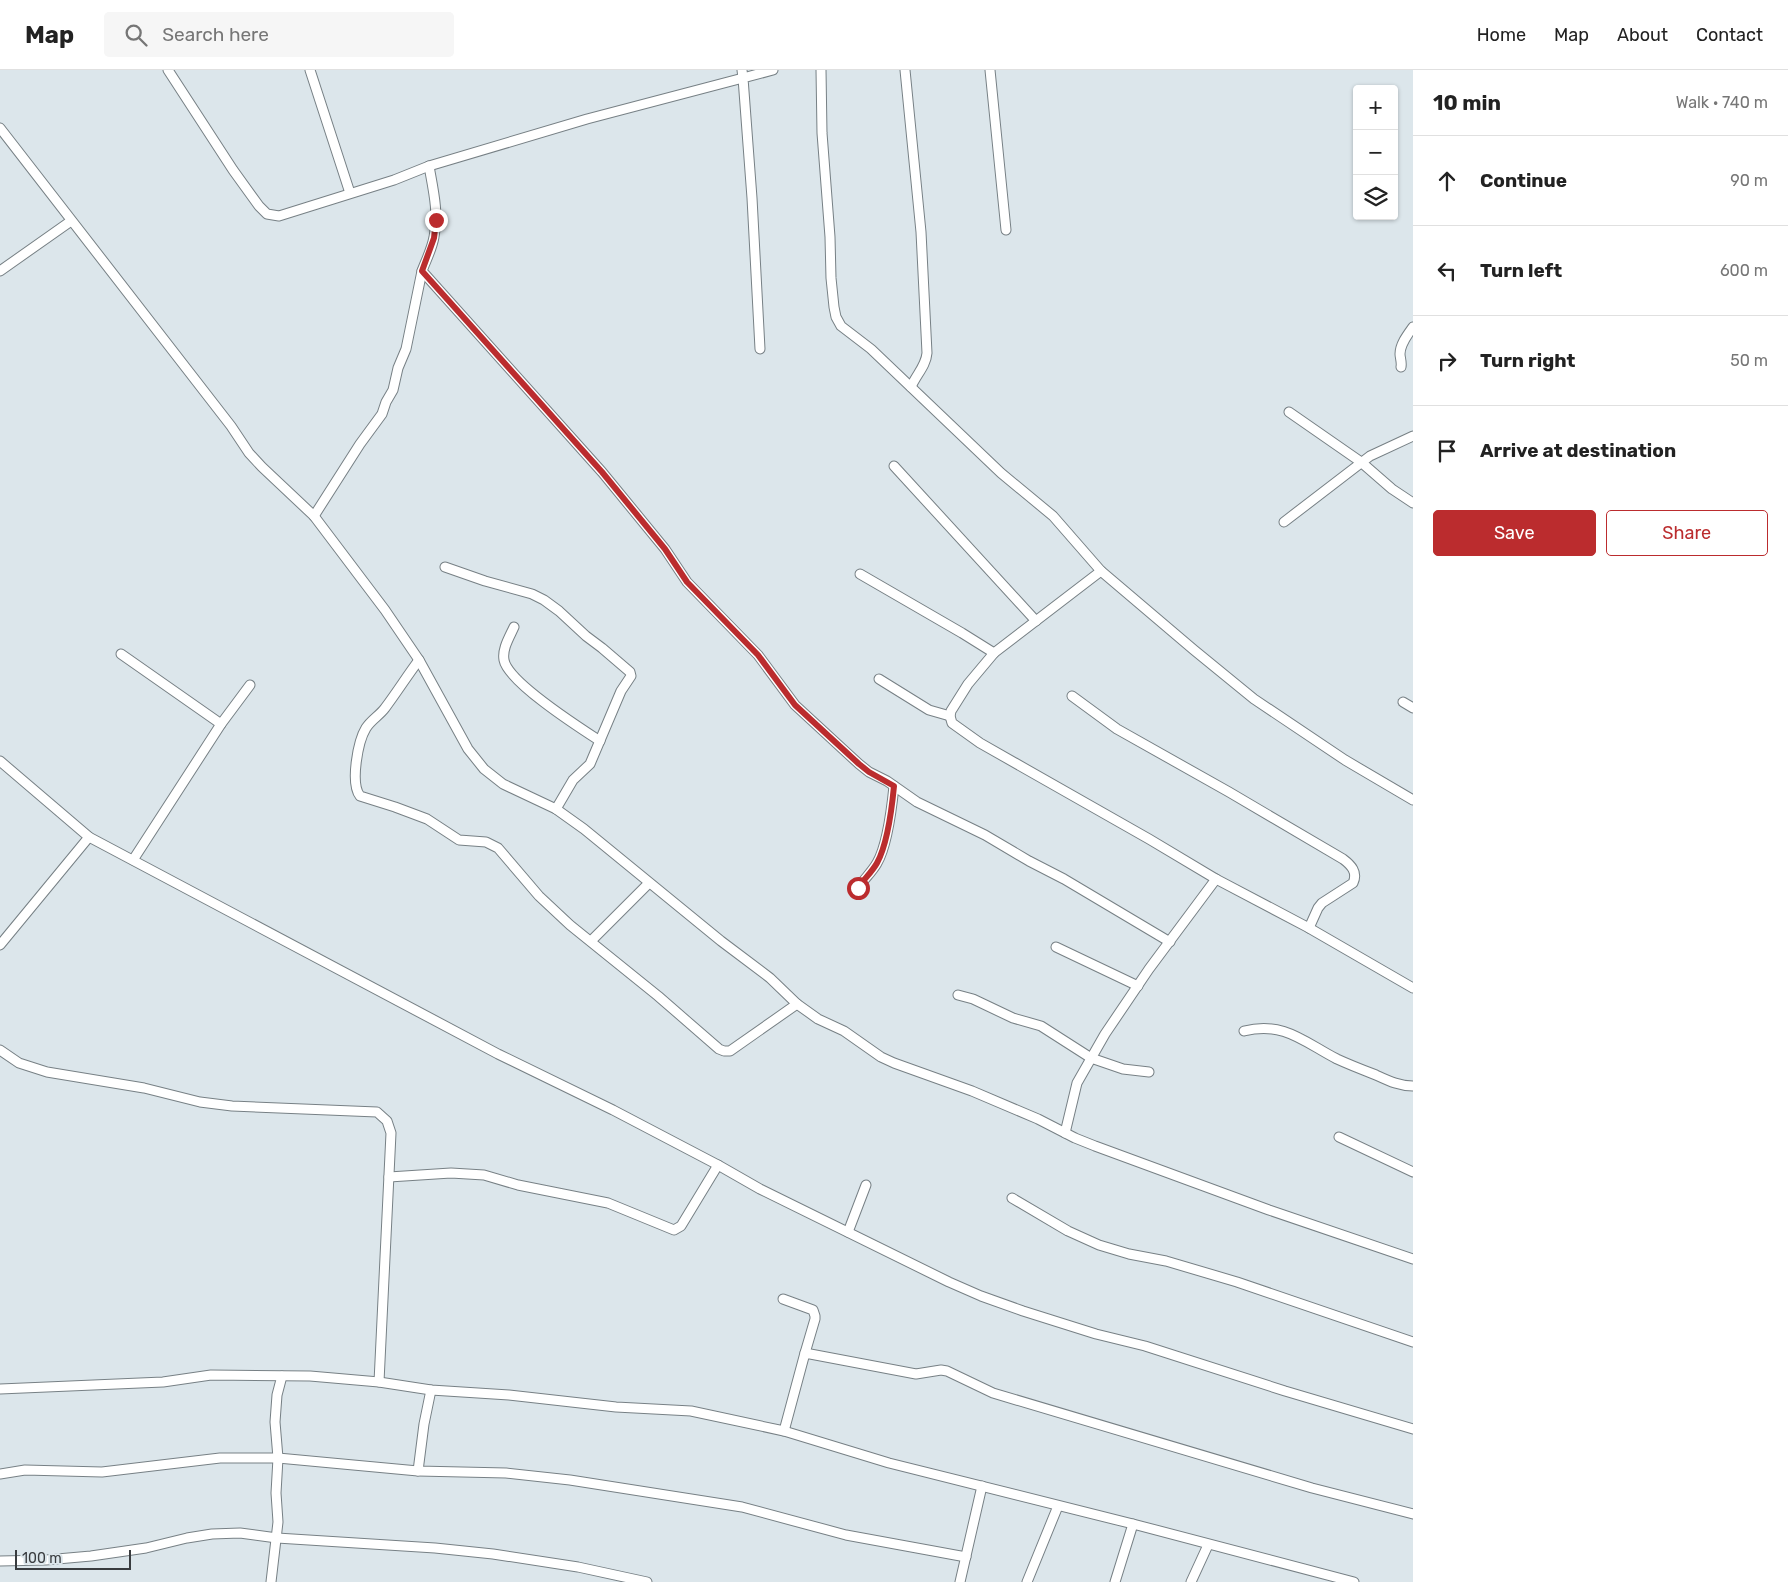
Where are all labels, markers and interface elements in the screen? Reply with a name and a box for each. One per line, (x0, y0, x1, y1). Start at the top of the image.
search box (104, 12, 454, 57)
text: Map (25, 21, 74, 49)
icon: search (122, 21, 150, 49)
text: Search here (162, 23, 269, 46)
text: Home (1477, 24, 1526, 46)
text: Map (1554, 24, 1589, 46)
text: About (1617, 24, 1668, 46)
text: Contact (1696, 24, 1763, 46)
map controls (1353, 85, 1398, 220)
button: + (1353, 85, 1398, 130)
text: 10 min (1433, 90, 1501, 115)
text: Walk · 740 m (1676, 93, 1768, 112)
button: − (1353, 130, 1398, 175)
icon: ahead (1433, 167, 1461, 195)
text: Continue (1480, 169, 1567, 192)
text: 90 m (1730, 171, 1768, 190)
button: layers (1353, 175, 1398, 220)
route end (425, 209, 448, 232)
icon: left (1433, 257, 1461, 285)
text: Turn left (1480, 259, 1562, 282)
text: 600 m (1720, 261, 1768, 280)
icon: right (1433, 347, 1461, 375)
text: Turn right (1480, 349, 1575, 372)
text: 50 m (1730, 351, 1768, 370)
icon: arrive (1433, 437, 1461, 465)
text: Arrive at destination (1480, 439, 1676, 462)
button: Save (1433, 510, 1596, 556)
button: Share (1606, 510, 1768, 556)
route start (847, 877, 870, 900)
scale bar (15, 1547, 131, 1570)
text: 100 m (22, 1550, 62, 1567)

